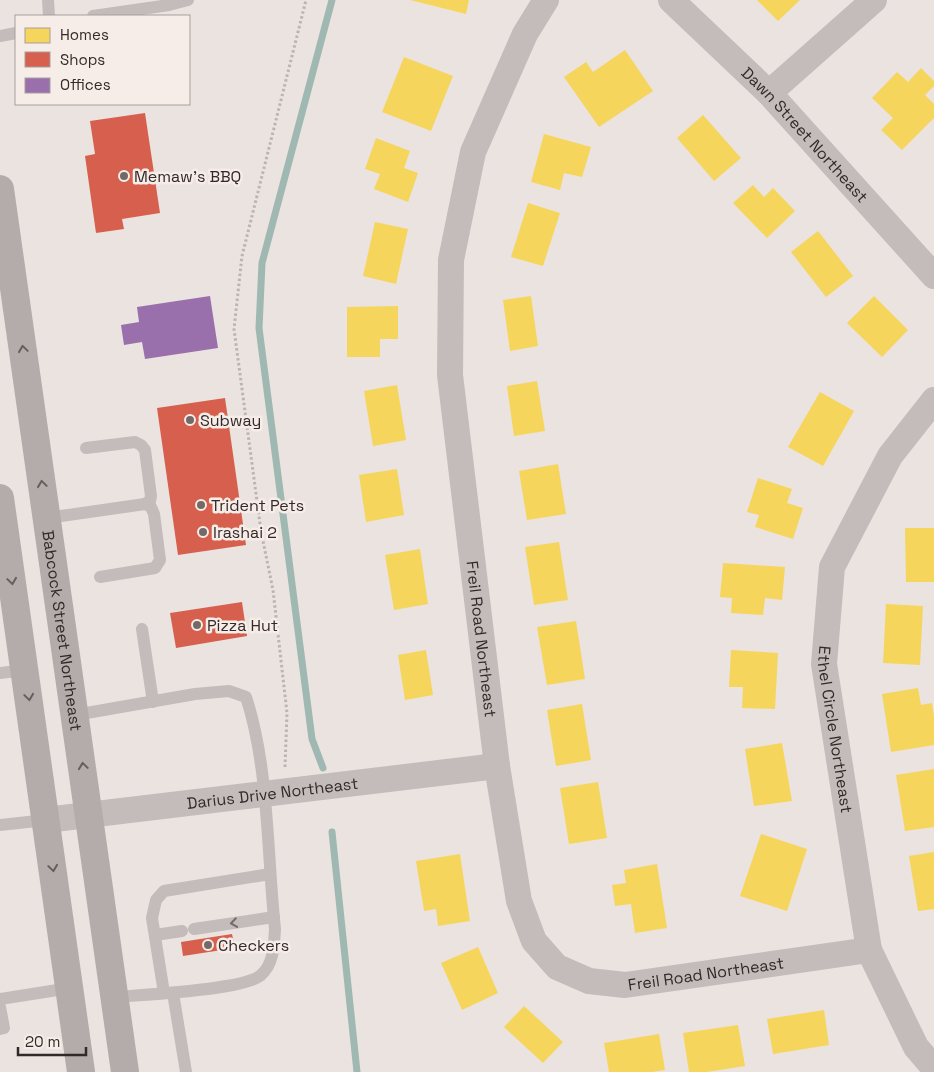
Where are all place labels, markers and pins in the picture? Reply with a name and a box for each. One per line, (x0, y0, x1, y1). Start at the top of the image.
place label: Memaw's BBQ (134, 166, 241, 187)
marker: Memaw's BBQ (118, 170, 130, 182)
place label: Subway (200, 410, 261, 431)
marker: Subway (184, 414, 196, 426)
place label: Trident Pets (211, 495, 304, 516)
marker: Trident Pets (195, 499, 207, 511)
place label: Irashai 2 (213, 522, 277, 543)
marker: Irashai 2 (197, 526, 209, 538)
place label: Pizza Hut (207, 615, 278, 636)
marker: Pizza Hut (191, 619, 203, 631)
place label: Checkers (218, 935, 289, 956)
marker: Checkers (202, 939, 214, 951)

